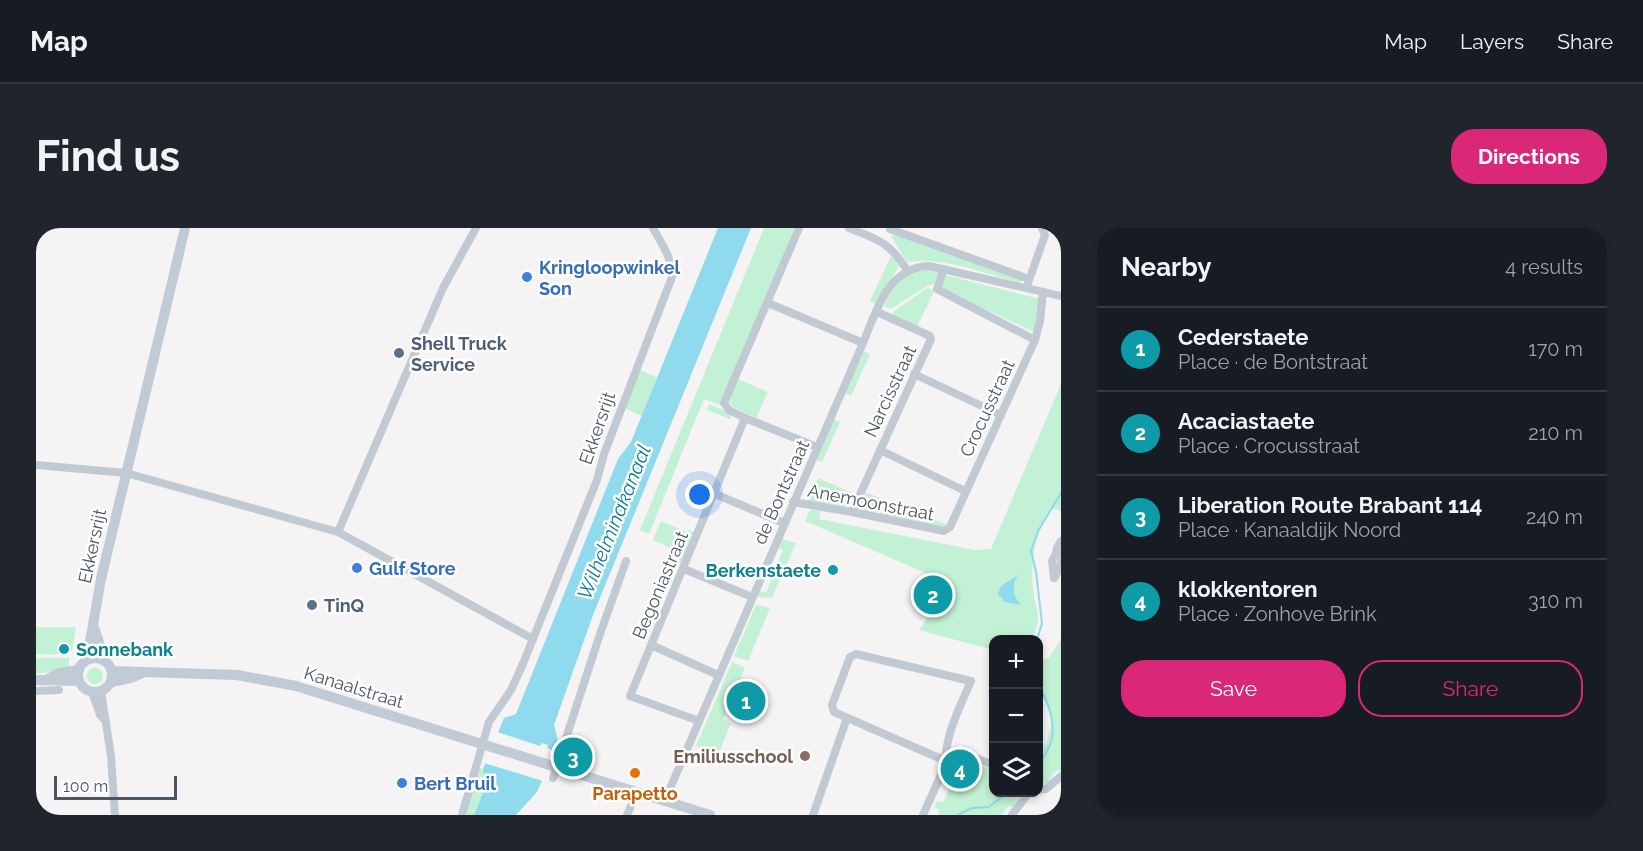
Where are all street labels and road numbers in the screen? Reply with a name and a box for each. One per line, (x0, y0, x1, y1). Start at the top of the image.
street label: Narcisstraat (860, 342, 920, 440)
street label: Crocusstraat (955, 356, 1019, 460)
street label: Ekkersrijt (575, 389, 619, 467)
street label: de Bontstraat (749, 437, 813, 547)
street label: Anemoonstraat (806, 479, 936, 525)
street label: Ekkersrijt (74, 507, 110, 585)
street label: Begoniastraat (628, 528, 692, 642)
street label: Kanaalstraat (302, 662, 406, 712)

